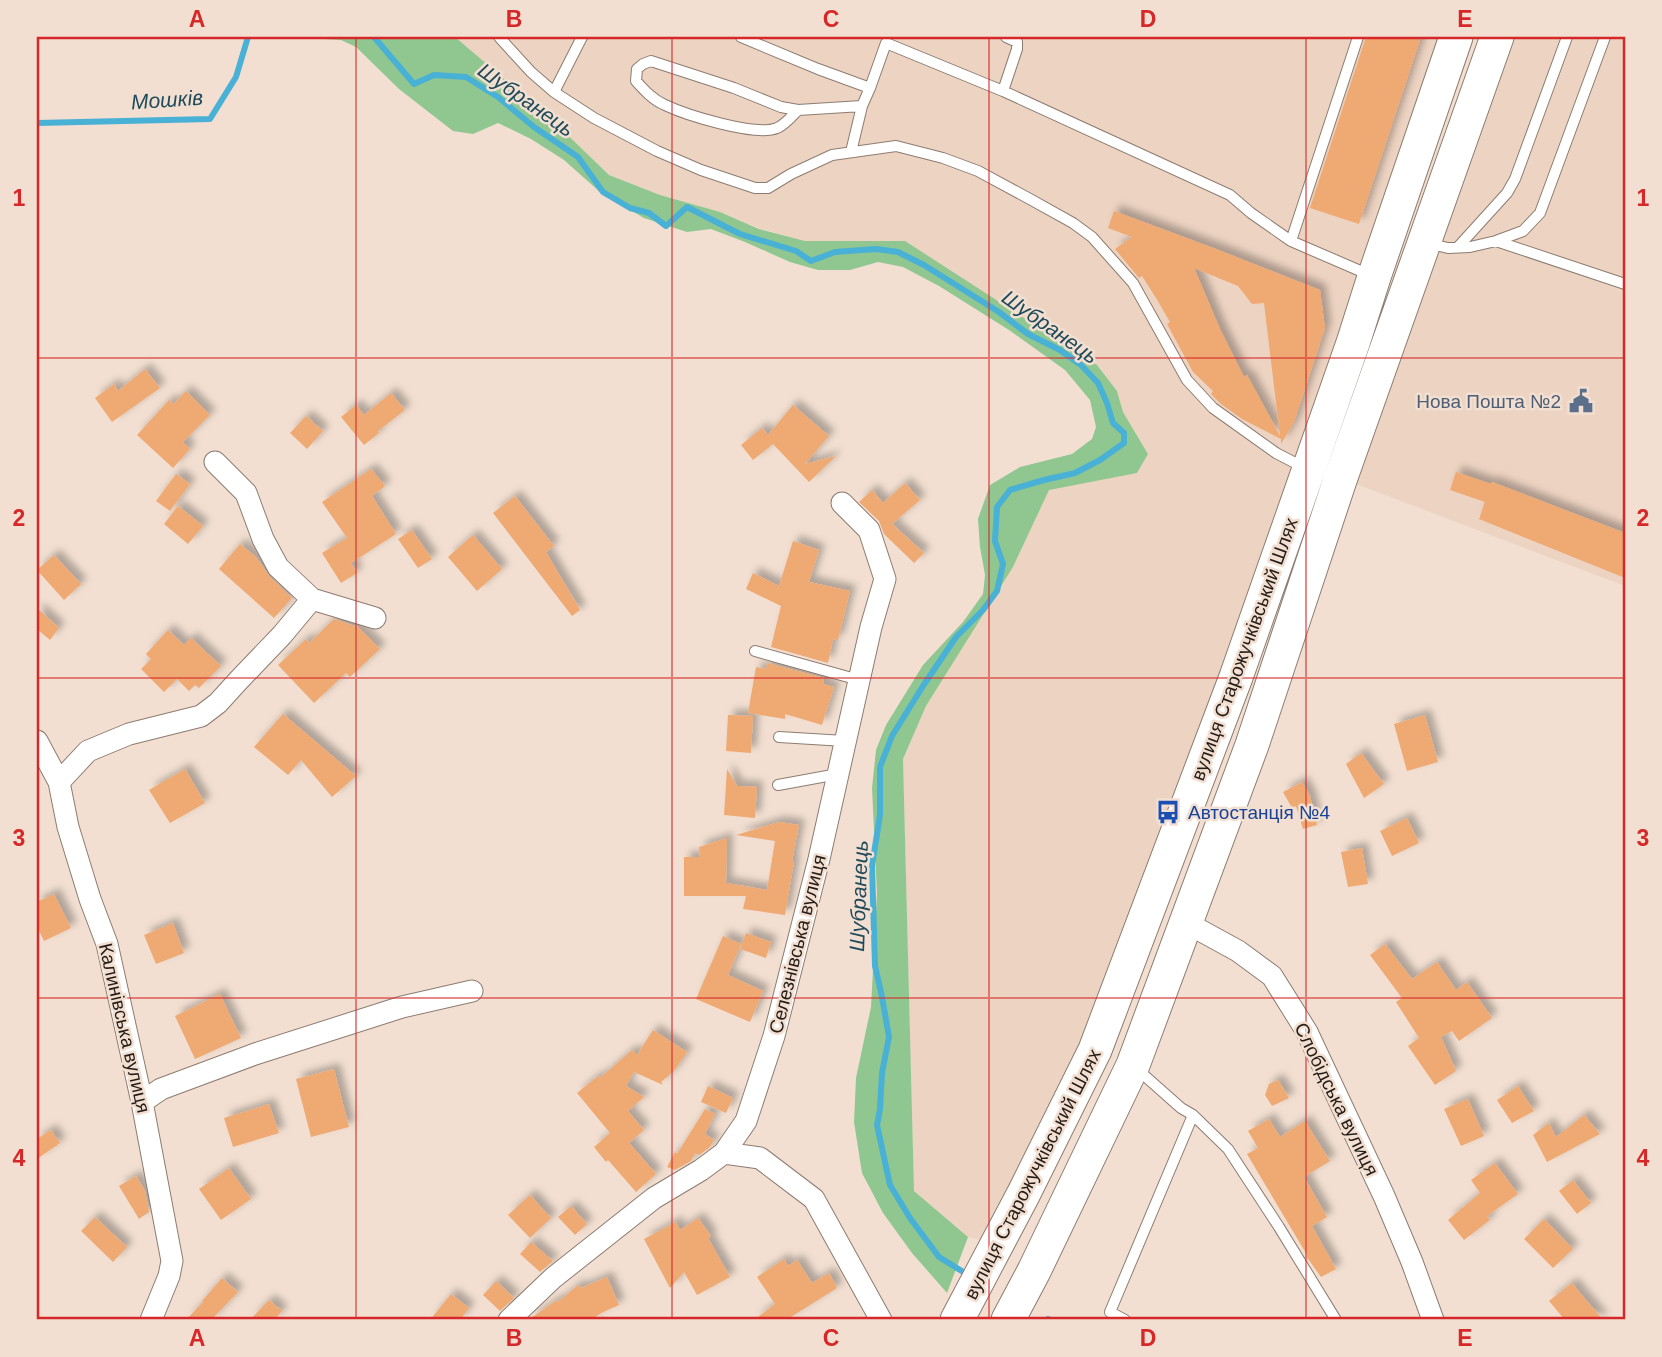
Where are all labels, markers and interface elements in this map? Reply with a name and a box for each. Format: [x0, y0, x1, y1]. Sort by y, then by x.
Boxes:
text: A [189, 6, 205, 32]
text: B [506, 6, 522, 32]
text: C [823, 6, 839, 32]
text: D [1140, 6, 1156, 32]
text: E [1457, 6, 1473, 32]
water label: Шубранець [474, 58, 579, 141]
water label: Мошків [130, 86, 204, 113]
text: 1 [13, 185, 26, 211]
text: 1 [1637, 185, 1650, 211]
water label: Шубранець [998, 285, 1103, 368]
public building icon: Нова Пошта №2 [1567, 387, 1595, 415]
place label: Нова Пошта №2 [1416, 391, 1561, 412]
text: 2 [13, 505, 25, 531]
text: 2 [1637, 505, 1649, 531]
street label: вулиця Старожучківський Шлях [1187, 515, 1302, 783]
bus stop icon: Автостанція №4 [1154, 798, 1182, 826]
place label: Автостанція №4 [1188, 802, 1331, 823]
text: 3 [13, 825, 25, 851]
text: 3 [1637, 825, 1649, 851]
water label: Шубранець [845, 840, 872, 952]
street label: Селезнівська вулиця [765, 852, 830, 1036]
street label: Калинівська вулиця [95, 941, 154, 1115]
street label: Слобідська вулиця [1290, 1019, 1383, 1179]
street label: вулиця Старожучківський Шлях [960, 1045, 1105, 1303]
text: 4 [13, 1145, 26, 1171]
text: 4 [1637, 1145, 1650, 1171]
text: A [189, 1325, 205, 1351]
text: B [506, 1325, 522, 1351]
text: C [823, 1325, 839, 1351]
text: D [1140, 1325, 1156, 1351]
text: E [1457, 1325, 1473, 1351]

